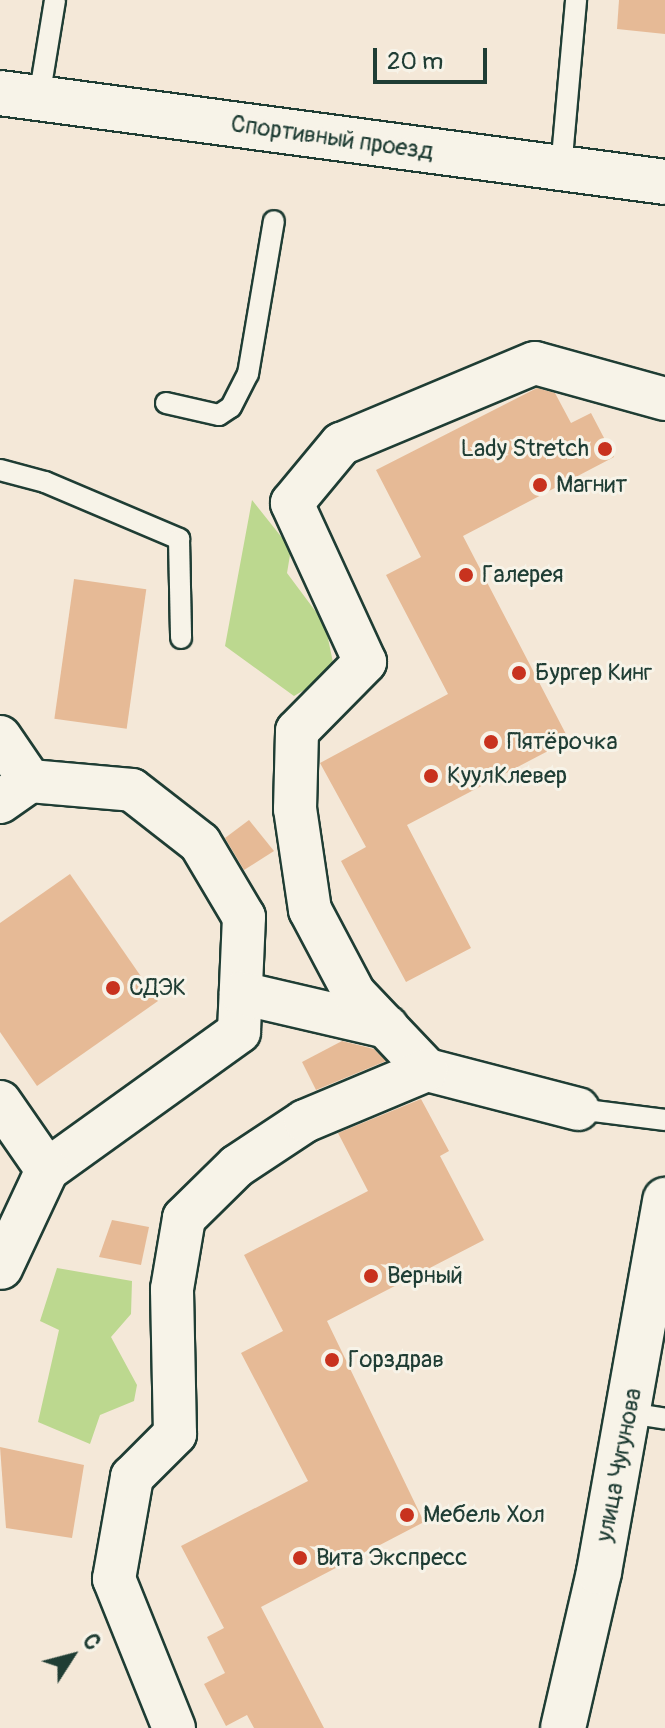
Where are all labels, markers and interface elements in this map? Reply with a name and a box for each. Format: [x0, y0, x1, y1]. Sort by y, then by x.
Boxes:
scale bar [377, 32, 491, 82]
text: 20 m [387, 47, 443, 76]
street label: Спортивный проезд [229, 110, 435, 166]
place label: Lady Stretch [460, 435, 589, 463]
marker: Lady Stretch [596, 440, 614, 458]
place label: Магнит [556, 471, 627, 499]
marker: Магнит [531, 476, 549, 494]
place label: Галерея [482, 561, 564, 589]
marker: Галерея [457, 566, 475, 584]
place label: Бургер Кинг [535, 659, 652, 687]
marker: Бургер Кинг [510, 664, 528, 682]
place label: Пятёрочка [507, 728, 618, 756]
marker: Пятёрочка [482, 733, 500, 751]
place label: КуулКлевер [447, 762, 567, 790]
marker: КуулКлевер [422, 767, 440, 785]
place label: СДЭК [129, 974, 186, 1002]
marker: СДЭК [104, 979, 122, 997]
place label: Верный [387, 1262, 463, 1290]
marker: Верный [362, 1267, 380, 1285]
place label: Горздрав [348, 1346, 444, 1374]
marker: Горздрав [323, 1351, 341, 1369]
street label: улица Чугунова [590, 1386, 648, 1544]
place label: Мебель Хол [423, 1501, 545, 1529]
marker: Мебель Хол [398, 1506, 416, 1524]
place label: Вита Экспресс [316, 1544, 467, 1572]
marker: Вита Экспресс [291, 1549, 309, 1567]
north arrow [32, 1616, 112, 1696]
text: С [76, 1628, 107, 1656]

